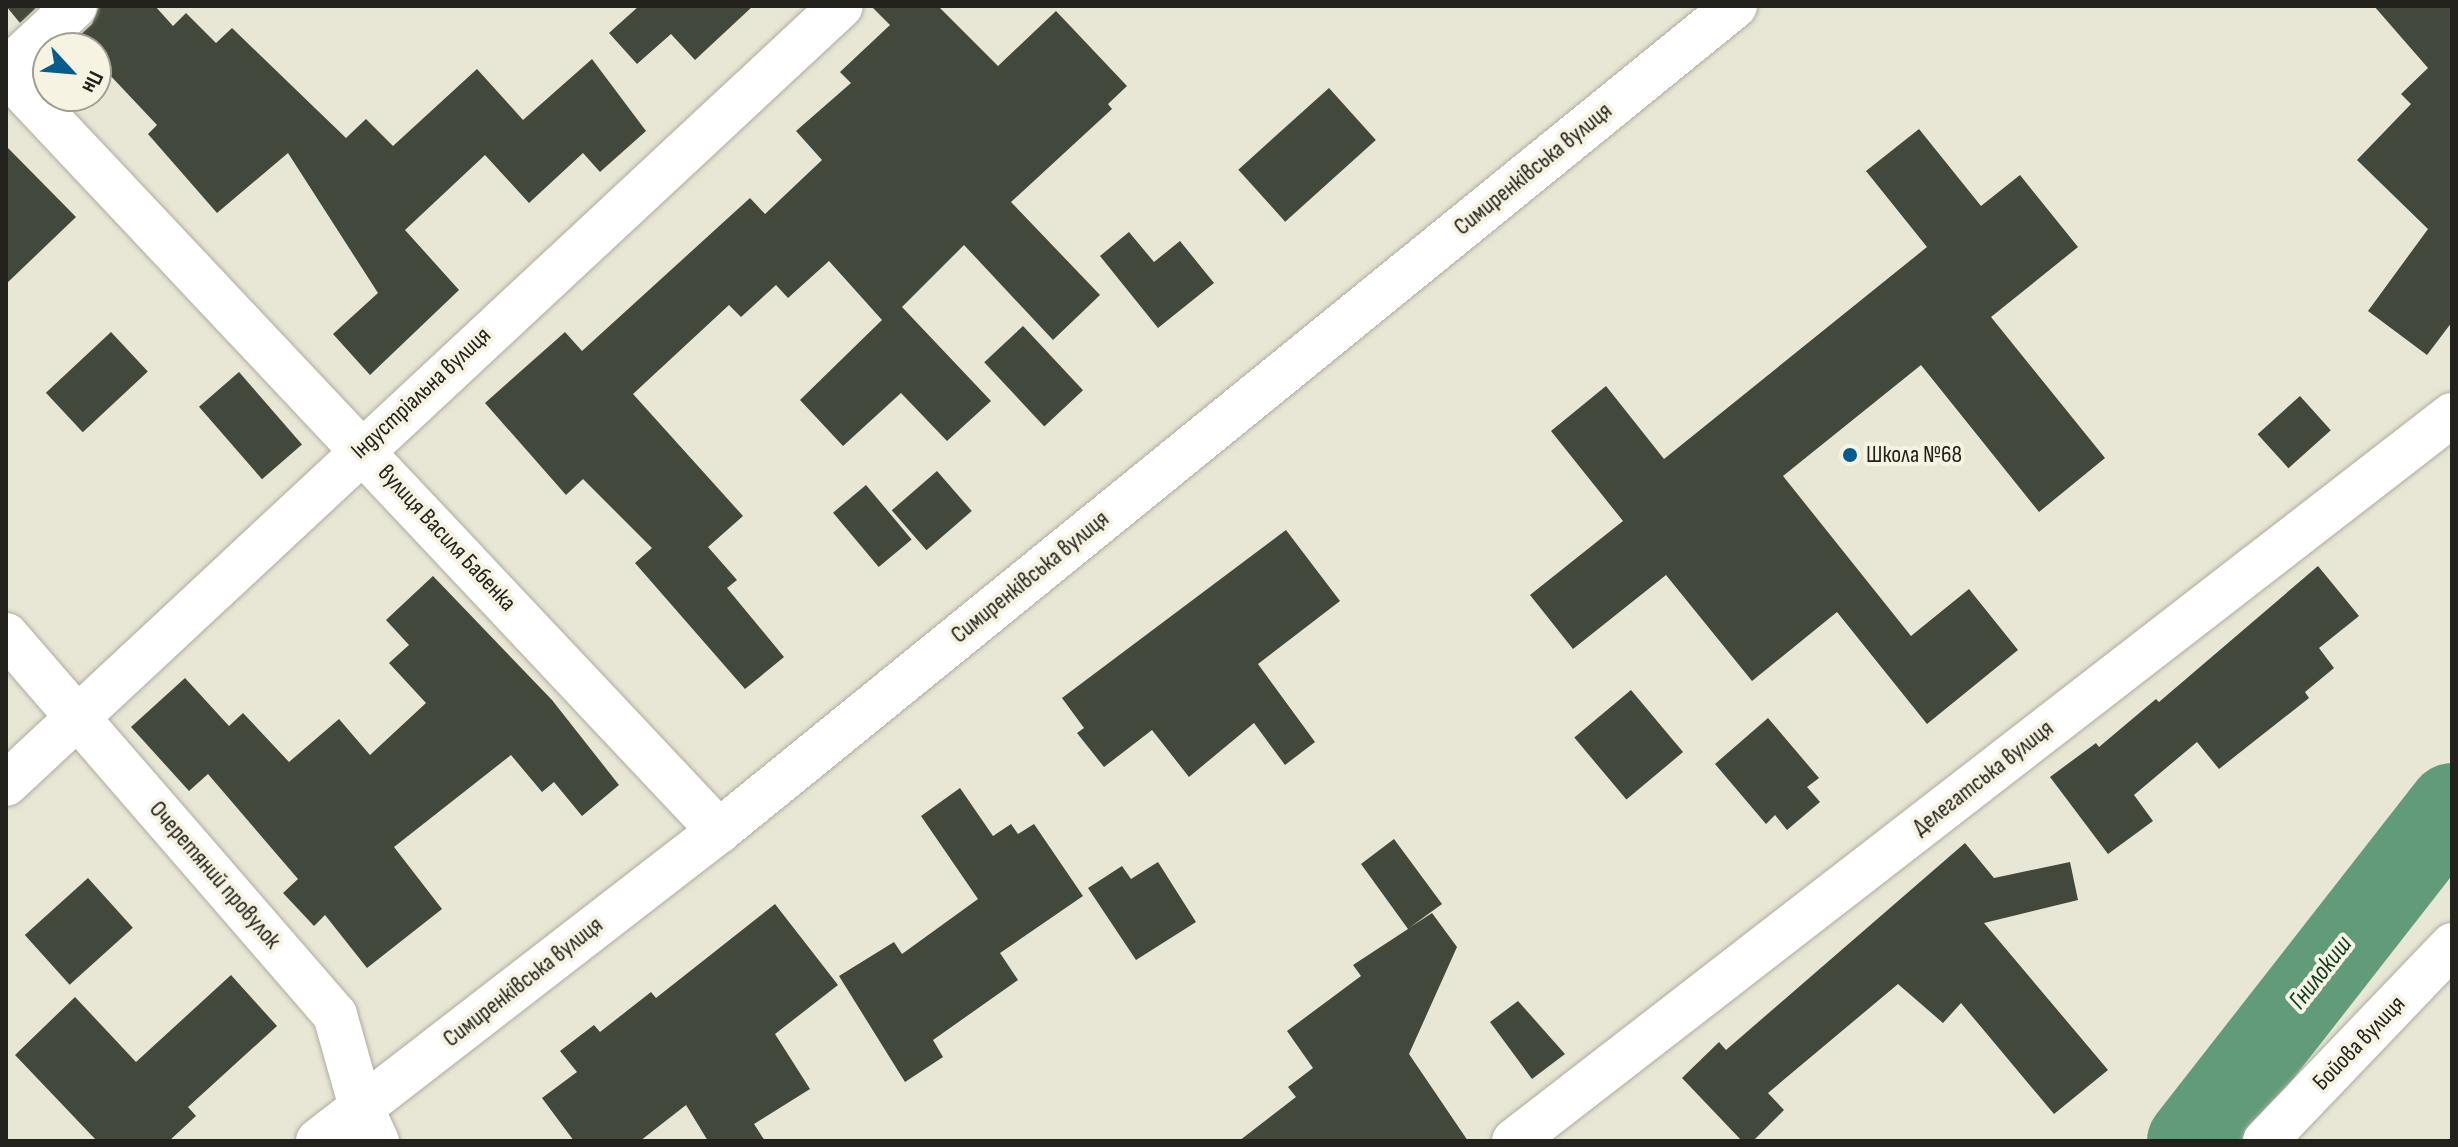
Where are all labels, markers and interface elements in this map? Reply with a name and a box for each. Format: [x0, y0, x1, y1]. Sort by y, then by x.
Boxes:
north arrow [32, 32, 112, 112]
text: Пн [75, 66, 109, 97]
street label: Симиренківська вулиця [1448, 97, 1618, 241]
street label: Індустріальна вулиця [345, 321, 497, 465]
place label: Школа №68 [1866, 441, 1962, 469]
marker: Школа №68 [1841, 446, 1859, 464]
street label: вулиця Василя Бабенка [372, 459, 522, 617]
street label: Симиренківська вулиця [945, 505, 1115, 649]
street label: Делегатська вулиця [1907, 714, 2059, 842]
street label: Очеретяний провулок [143, 795, 287, 955]
street label: Симиренківська вулиця [437, 911, 609, 1053]
water label: Гнилокиш [2283, 930, 2359, 1016]
street label: Бойова вулиця [2307, 990, 2411, 1096]

